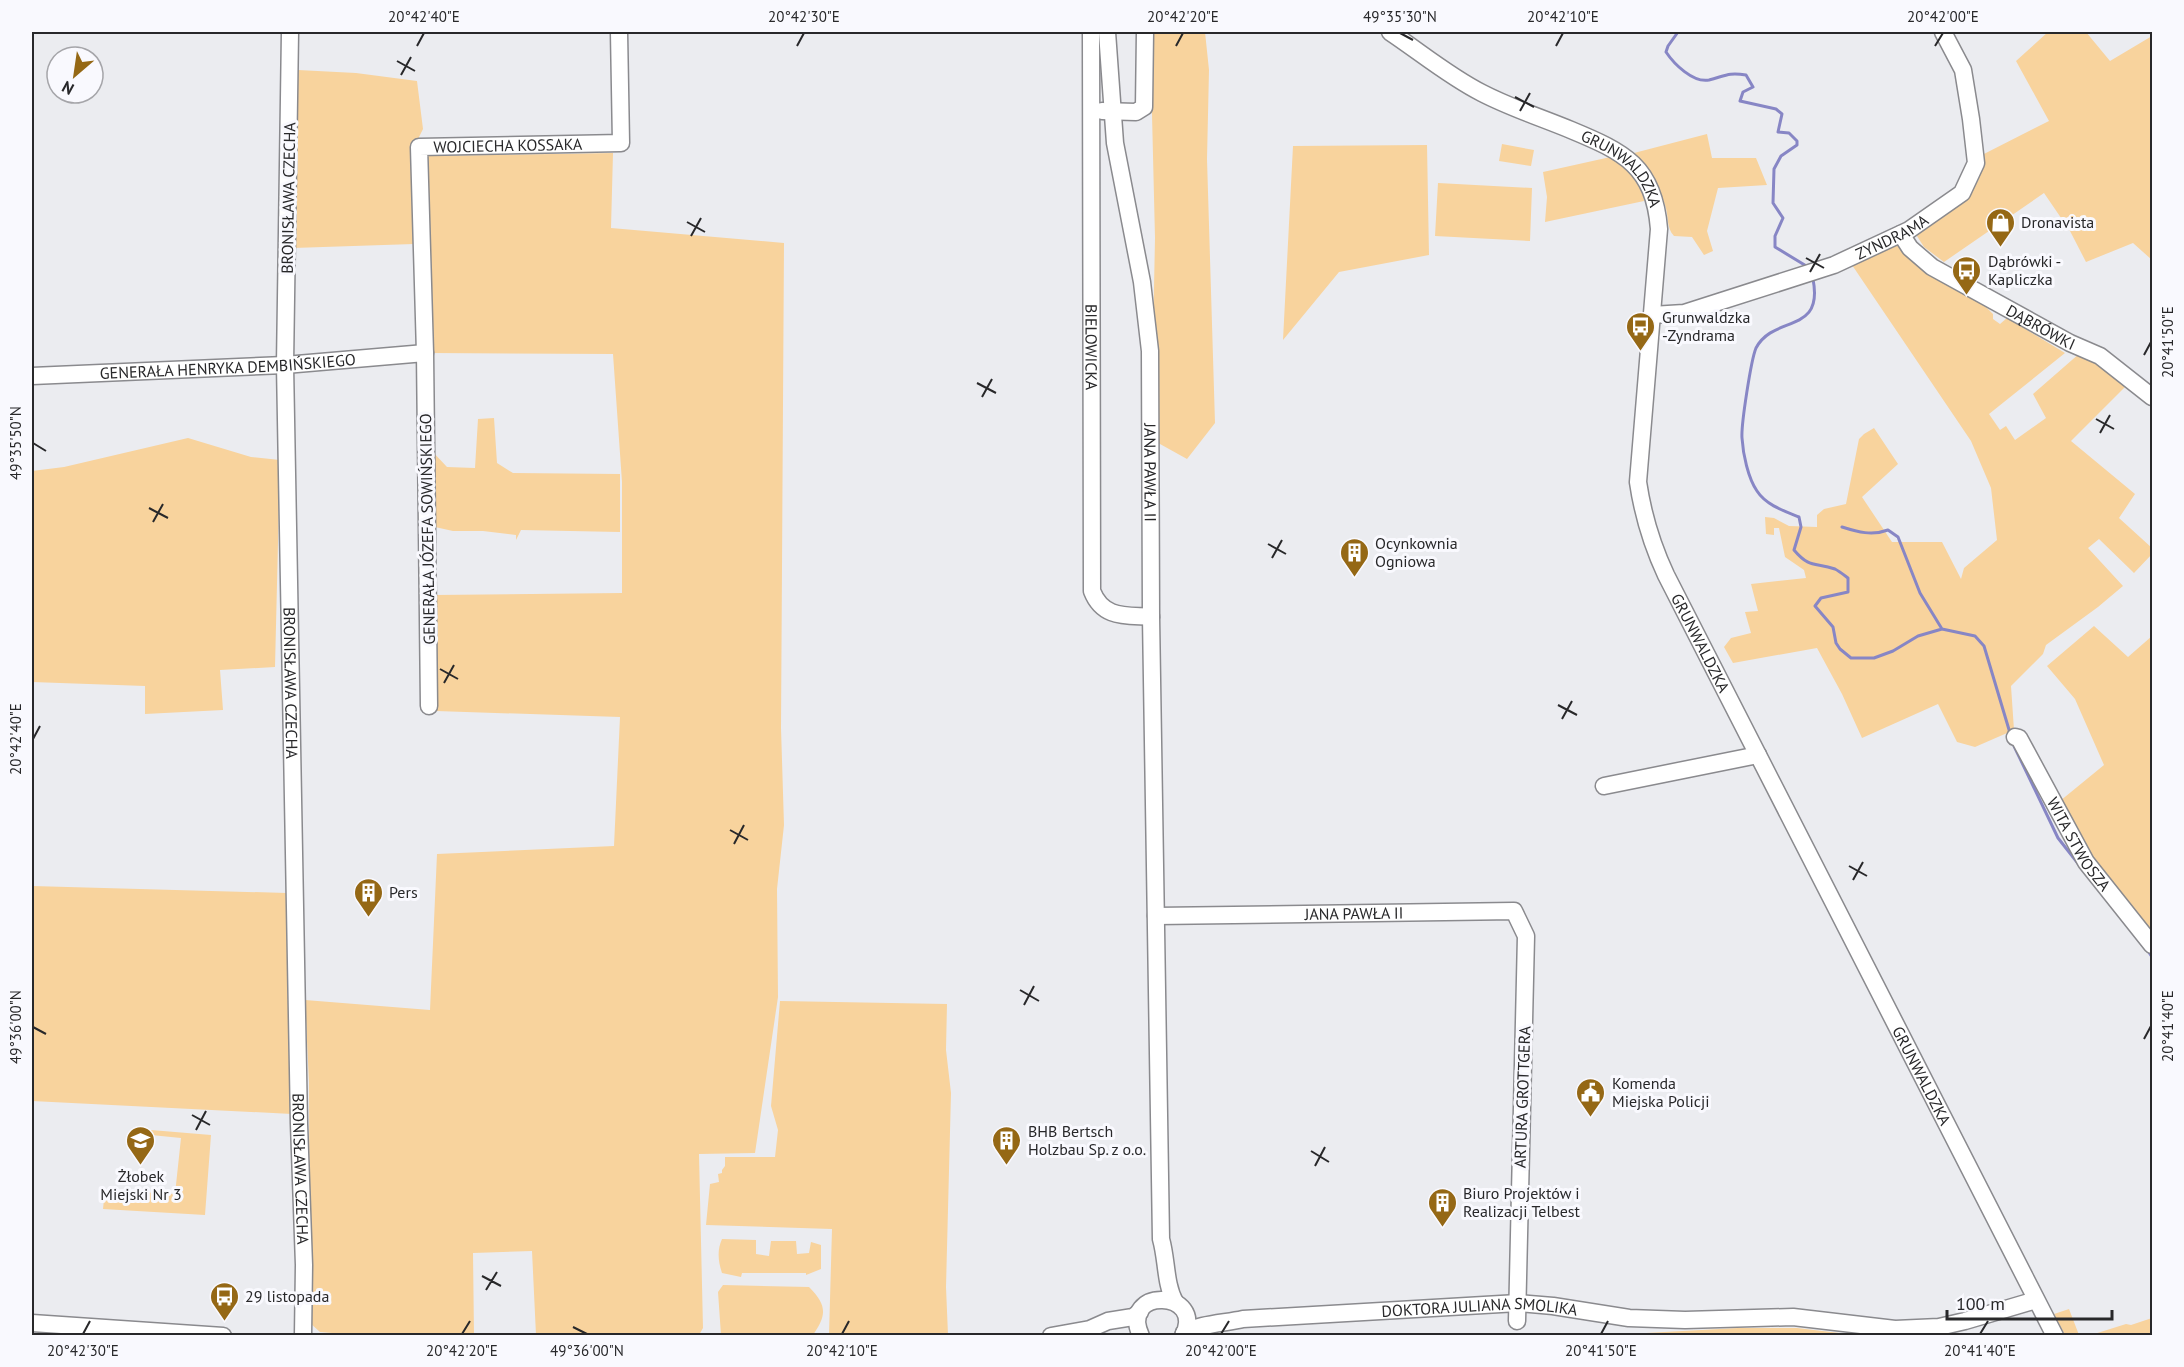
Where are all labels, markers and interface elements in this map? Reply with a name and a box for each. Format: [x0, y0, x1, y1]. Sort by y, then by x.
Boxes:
text: 20°42'40"E [388, 7, 460, 26]
text: 20°42'30"E [768, 7, 840, 26]
text: 20°42'20"E [1147, 7, 1219, 26]
text: 49°35'30"N [1363, 7, 1437, 26]
text: 20°42'10"E [1527, 7, 1599, 26]
text: 20°42'00"E [1907, 7, 1979, 26]
north arrow [45, 45, 105, 105]
text: N [58, 77, 77, 99]
street label: BRONISŁAWA CZECHA [277, 122, 299, 274]
street label: GRUNWALDZKA [1578, 125, 1666, 210]
street label: WOJCIECHA KOSSAKA [433, 134, 583, 157]
shop icon: Dronavista [1984, 206, 2016, 248]
street label: ZYNDRAMA [1852, 209, 1933, 264]
place label: Dronavista [2021, 212, 2094, 232]
place label: Dąbrówki - Kapliczka [1988, 251, 2061, 289]
bus stop icon: Dąbrówki - Kapliczka [1951, 254, 1983, 296]
street label: DĄBRÓWKI [2003, 300, 2078, 354]
street label: BIELOWICKA [1081, 304, 1102, 391]
text: 20°41'50"E [2158, 306, 2177, 378]
place label: Grunwaldzka -Zyndrama [1662, 307, 1750, 345]
bus stop icon: Grunwaldzka -Zyndrama [1625, 310, 1657, 352]
street label: GENERAŁA HENRYKA DEMBIŃSKIEGO [99, 349, 357, 383]
text: 49°35'50"N [6, 406, 25, 480]
street label: GENERAŁA JÓZEFA SOWIŃSKIEGO [415, 413, 439, 645]
street label: JANA PAWŁA II [1140, 422, 1161, 522]
place label: Ocynkownia Ogniowa [1375, 533, 1458, 571]
building icon: Ocynkownia Ogniowa [1338, 536, 1370, 578]
street label: GRUNWALDZKA [1667, 590, 1735, 696]
street label: BRONISŁAWA CZECHA [279, 607, 302, 759]
text: 20°42'40"E [6, 703, 25, 775]
street label: WITA STWOSZA [2043, 794, 2115, 895]
building icon: Pers [352, 876, 384, 918]
place label: Pers [389, 882, 418, 902]
street label: JANA PAWŁA II [1304, 903, 1403, 924]
text: 49°36'00"N [6, 990, 25, 1064]
text: 20°41'40"E [2158, 990, 2177, 1062]
street label: GRUNWALDZKA [1888, 1023, 1956, 1129]
street label: ARTURA GROTTGERA [1510, 1025, 1534, 1168]
place label: Komenda Miejska Policji [1612, 1073, 1710, 1111]
public building icon: Komenda Miejska Policji [1575, 1076, 1607, 1118]
street label: BRONISŁAWA CZECHA [288, 1093, 313, 1246]
place label: BHB Bertsch Holzbau Sp. z o.o. [1028, 1121, 1146, 1159]
school or university icon: Żłobek Miejski Nr 3 [125, 1124, 157, 1166]
building icon: BHB Bertsch Holzbau Sp. z o.o. [991, 1124, 1023, 1166]
place label: Żłobek Miejski Nr 3 [100, 1166, 182, 1204]
place label: Biuro Projektów i Realizacji Telbest [1463, 1183, 1581, 1221]
building icon: Biuro Projektów i Realizacji Telbest [1426, 1186, 1458, 1228]
bus stop icon: 29 listopada [208, 1280, 240, 1322]
scale bar [1947, 1283, 2112, 1321]
place label: 29 listopada [245, 1286, 329, 1306]
text: 100 m [1956, 1292, 2005, 1315]
street label: DOKTORA JULIANA SMOLIKA [1381, 1293, 1580, 1321]
text: 20°42'30"E [47, 1341, 119, 1360]
text: 20°42'20"E [426, 1341, 498, 1360]
text: 49°36'00"N [550, 1341, 624, 1360]
text: 20°42'10"E [806, 1341, 878, 1360]
text: 20°42'00"E [1185, 1341, 1257, 1360]
text: 20°41'50"E [1565, 1341, 1637, 1360]
text: 20°41'40"E [1944, 1341, 2016, 1360]

